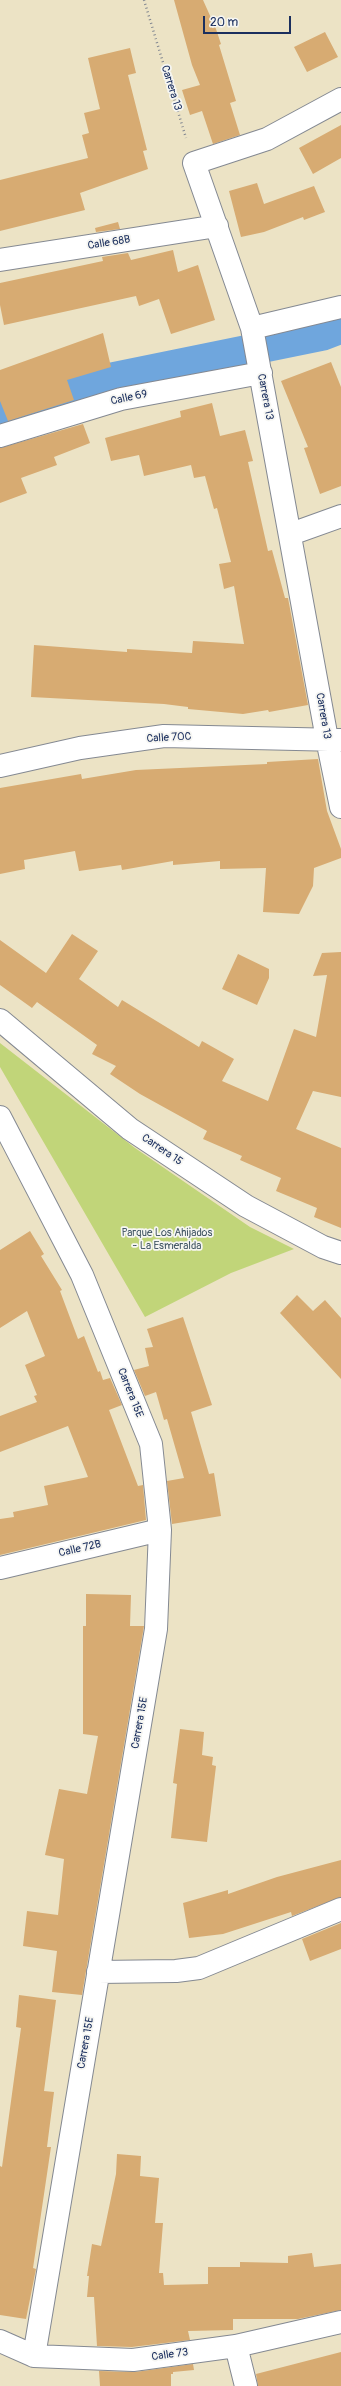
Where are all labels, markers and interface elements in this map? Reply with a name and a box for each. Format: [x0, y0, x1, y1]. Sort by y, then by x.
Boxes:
scale bar [205, 8, 293, 34]
text: 20 m [210, 15, 238, 30]
street label: Carrera 13 [158, 64, 184, 112]
street label: Calle 68B [87, 233, 131, 253]
street label: Carrera 13 [254, 373, 276, 421]
street label: Calle 69 [110, 388, 148, 408]
street label: Carrera 13 [312, 692, 334, 740]
street label: Calle 70C [146, 730, 192, 746]
street label: Carrera 15 [139, 1131, 185, 1169]
park label: Parque Los Ahijados - La Esmeralda [122, 1226, 212, 1252]
street label: Carrera 15E [114, 1366, 146, 1420]
street label: Calle 72B [57, 1538, 103, 1560]
street label: Carrera 15E [129, 1696, 151, 1750]
street label: Carrera 15E [75, 2016, 97, 2070]
street label: Calle 73 [151, 2346, 189, 2364]

